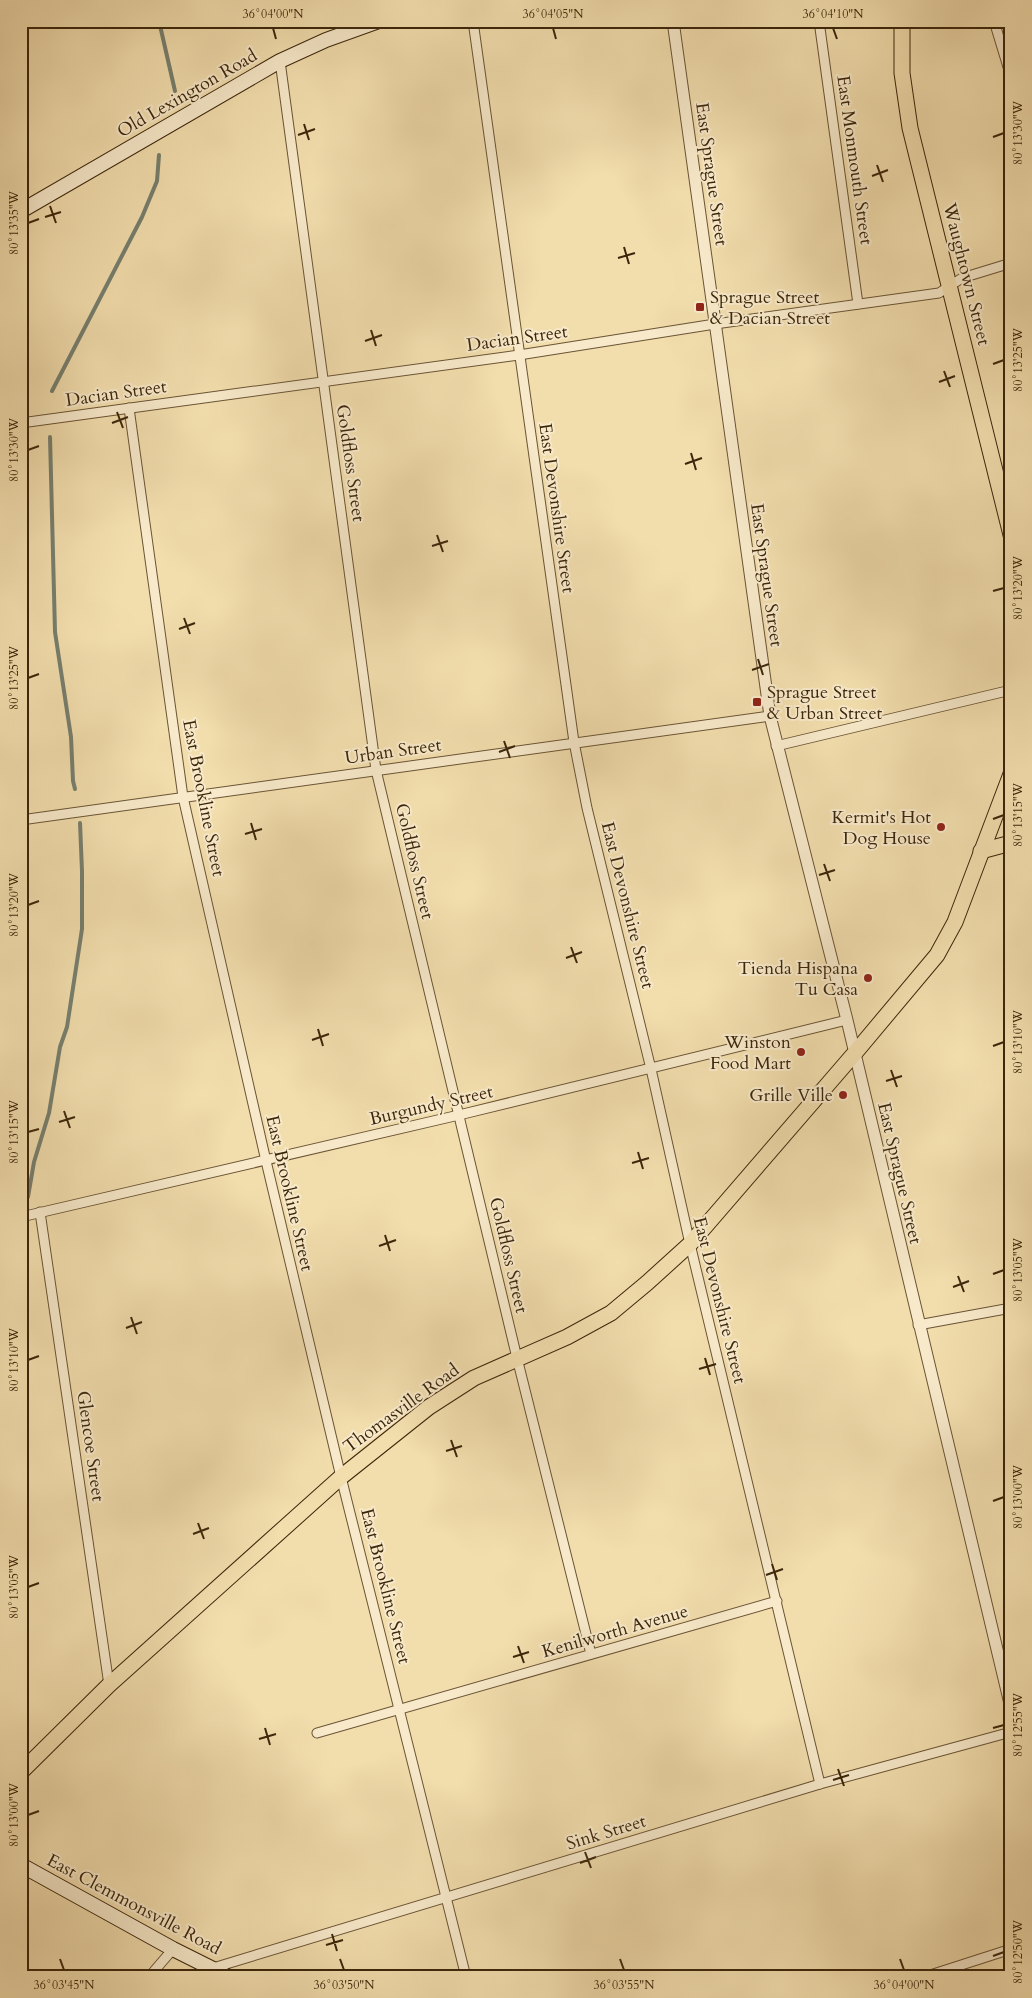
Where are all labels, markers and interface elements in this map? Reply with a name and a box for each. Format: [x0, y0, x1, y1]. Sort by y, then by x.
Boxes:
text: 36°04'00"N [243, 6, 304, 22]
text: 36°04'05"N [523, 6, 584, 22]
text: 36°04'10"N [803, 6, 864, 22]
street label: Old Lexington Road [113, 43, 262, 144]
street label: East Monmouth Street [830, 74, 879, 247]
text: 80°13'30"W [1010, 100, 1026, 165]
street label: East Sprague Street [689, 101, 734, 248]
text: 80°13'35"W [6, 190, 22, 255]
street label: Waughtown Street [937, 199, 996, 348]
place label: Sprague Street & Dacian Street [710, 285, 830, 331]
marker: Sprague Street & Dacian Street [694, 301, 706, 313]
street label: Dacian Street [465, 319, 570, 358]
text: 80°13'25"W [1010, 327, 1026, 392]
street label: Dacian Street [64, 374, 169, 413]
street label: Goldfloss Street [330, 403, 371, 524]
text: 80°13'30"W [6, 417, 22, 482]
street label: East Devonshire Street [532, 422, 581, 595]
street label: East Sprague Street [744, 502, 789, 649]
text: 80°13'20"W [1010, 555, 1026, 620]
text: 80°13'25"W [6, 645, 22, 710]
place label: Sprague Street & Urban Street [767, 680, 883, 726]
marker: Sprague Street & Urban Street [751, 696, 763, 708]
street label: East Brookline Street [176, 717, 231, 879]
street label: Urban Street [343, 732, 443, 771]
text: 80°13'15"W [1010, 782, 1026, 847]
street label: Goldfloss Street [389, 801, 440, 922]
place label: Kermit's Hot Dog House [831, 805, 931, 851]
street label: East Devonshire Street [595, 819, 660, 991]
marker: Kermit's Hot Dog House [935, 821, 947, 833]
text: 80°13'20"W [6, 872, 22, 937]
place label: Tienda Hispana Tu Casa [738, 956, 858, 1002]
marker: Tienda Hispana Tu Casa [862, 972, 874, 984]
text: 80°13'10"W [1010, 1009, 1026, 1074]
place label: Winston Food Mart [710, 1030, 792, 1076]
marker: Winston Food Mart [795, 1046, 807, 1058]
street label: Burgundy Street [367, 1079, 496, 1132]
place label: Grille Ville [749, 1083, 833, 1108]
marker: Grille Ville [837, 1089, 849, 1101]
text: 80°13'15"W [6, 1099, 22, 1164]
street label: East Sprague Street [871, 1100, 928, 1247]
street label: East Brookline Street [259, 1113, 320, 1274]
street label: Goldfloss Street [483, 1195, 534, 1316]
street label: East Devonshire Street [687, 1214, 752, 1386]
text: 80°13'05"W [1010, 1237, 1026, 1302]
text: 80°13'10"W [6, 1327, 22, 1392]
street label: Thomasville Road [338, 1358, 465, 1459]
street label: Glencoe Street [70, 1389, 111, 1503]
text: 80°13'00"W [1010, 1464, 1026, 1529]
street label: East Brookline Street [354, 1506, 417, 1667]
text: 80°13'05"W [6, 1554, 22, 1619]
street label: Kenilworth Avenue [539, 1599, 691, 1664]
text: 80°12'55"W [1010, 1692, 1026, 1757]
text: 80°13'00"W [6, 1782, 22, 1847]
street label: Sink Street [563, 1808, 649, 1856]
street label: East Clemmonsville Road [42, 1848, 226, 1961]
text: 80°12'50"W [1010, 1919, 1026, 1984]
text: 36°03'45"N [34, 1977, 95, 1993]
text: 36°03'50"N [314, 1977, 375, 1993]
text: 36°03'55"N [594, 1977, 655, 1993]
text: 36°04'00"N [874, 1977, 935, 1993]

